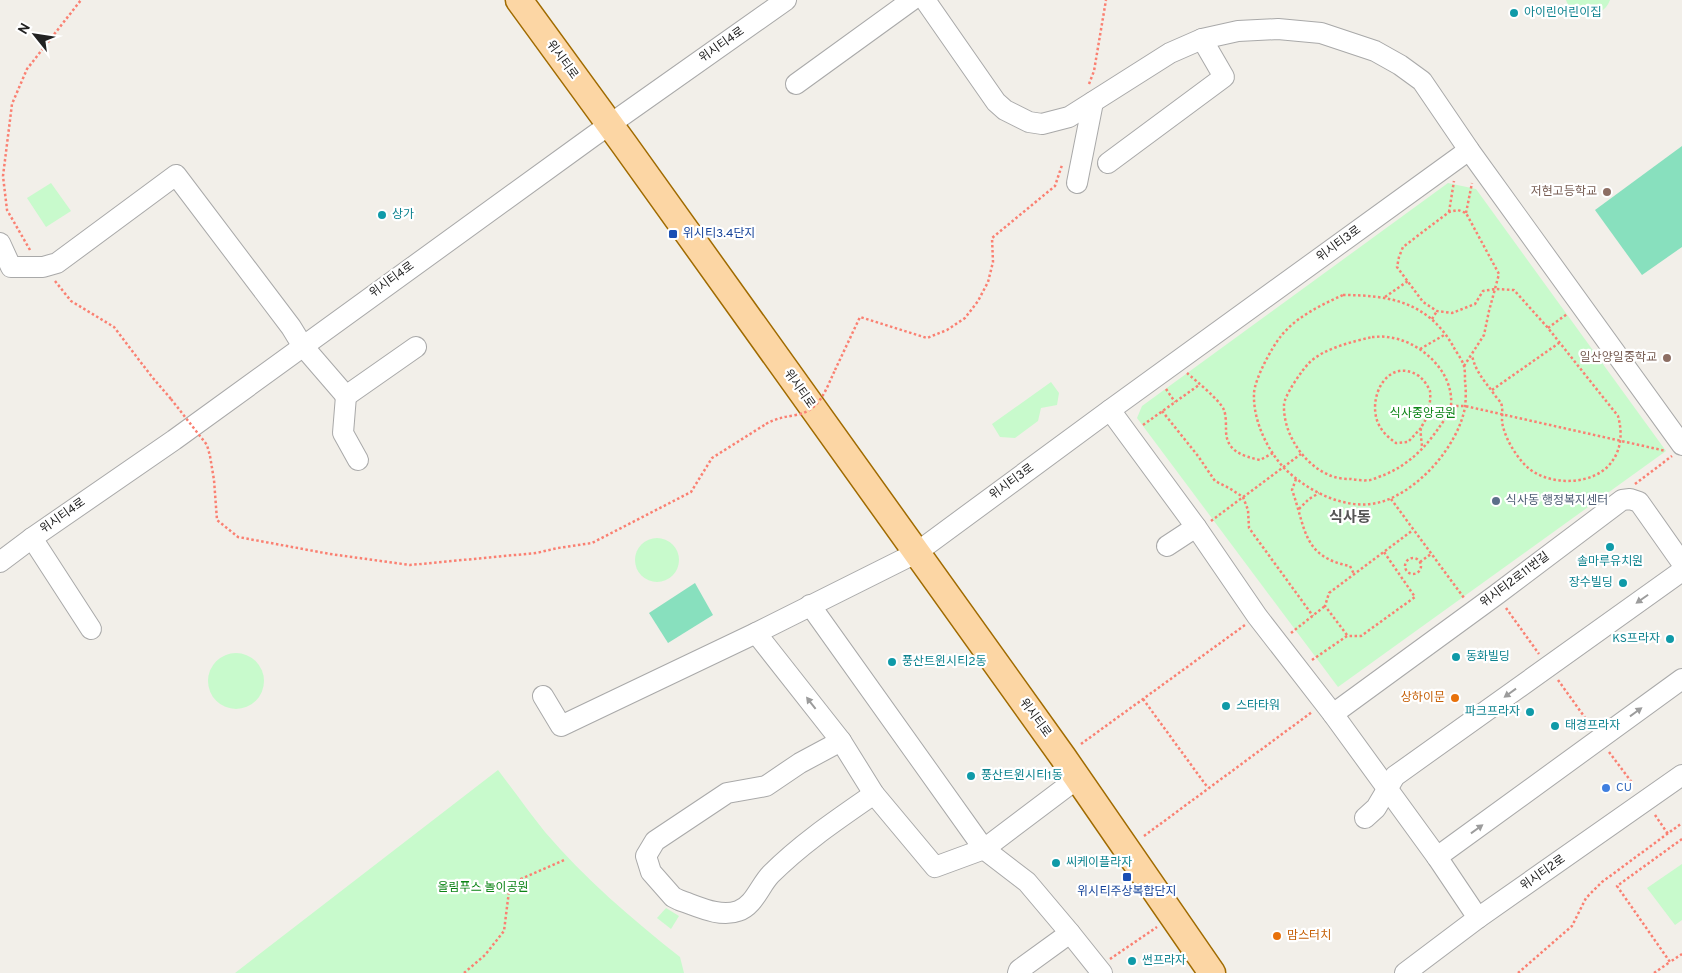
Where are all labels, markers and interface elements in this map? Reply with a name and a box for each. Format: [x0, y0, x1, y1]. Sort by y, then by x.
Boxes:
place label: 아이린어린이집 [1524, 5, 1601, 21]
marker: 아이린어린이집 [1508, 7, 1520, 19]
north arrow [10, 10, 60, 60]
text: N [15, 21, 35, 38]
street label: 위시티4로 [696, 24, 748, 66]
street label: 위시티로 [543, 37, 581, 83]
place label: 저현고등학교 [1531, 184, 1597, 200]
marker: 저현고등학교 [1601, 186, 1613, 198]
place label: 상가 [392, 207, 414, 223]
marker: 상가 [376, 209, 388, 221]
street label: 위시티3로 [1314, 222, 1364, 266]
place label: 위시티3.4단지 [683, 226, 756, 242]
marker: 위시티3.4단지 [667, 228, 679, 240]
street label: 위시티4로 [366, 258, 418, 302]
place label: 일산양일중학교 [1580, 350, 1657, 366]
marker: 일산양일중학교 [1661, 352, 1673, 364]
street label: 위시티로 [780, 366, 818, 412]
park label: 식사중앙공원 [1390, 406, 1456, 422]
street label: 위시티3로 [987, 460, 1037, 504]
place label: 식사동 행정복지센터 [1506, 493, 1608, 509]
street label: 위시티4로 [37, 495, 89, 537]
marker: 식사동 행정복지센터 [1490, 495, 1502, 507]
district label: 식사동 [1329, 509, 1371, 528]
marker: 솔마루유치원 [1604, 541, 1616, 553]
street label: 위시티2로11번길 [1477, 549, 1553, 611]
place label: 솔마루유치원 [1577, 554, 1643, 570]
place label: 장수빌딩 [1569, 575, 1613, 591]
marker: 장수빌딩 [1617, 577, 1629, 589]
one-way arrow [1635, 594, 1649, 604]
place label: KS프라자 [1612, 631, 1660, 647]
marker: KS프라자 [1664, 633, 1676, 645]
place label: 동화빌딩 [1466, 649, 1510, 665]
marker: 동화빌딩 [1450, 651, 1462, 663]
place label: 풍산트윈시티2동 [902, 654, 987, 670]
marker: 풍산트윈시티2동 [886, 656, 898, 668]
one-way arrow [1503, 688, 1516, 698]
place label: 상하이문 [1401, 690, 1445, 706]
marker: 상하이문 [1449, 692, 1461, 704]
street label: 위시티로 [1016, 695, 1054, 741]
one-way arrow [806, 696, 817, 709]
place label: 스타타워 [1236, 698, 1280, 714]
marker: 스타타워 [1220, 700, 1232, 712]
place label: 파크프라자 [1465, 704, 1520, 720]
marker: 파크프라자 [1524, 706, 1536, 718]
one-way arrow [1629, 707, 1642, 718]
place label: 태경프라자 [1565, 718, 1620, 734]
marker: 태경프라자 [1549, 720, 1561, 732]
place label: 풍산트윈시티1동 [981, 768, 1063, 784]
marker: 풍산트윈시티1동 [965, 770, 977, 782]
place label: CU [1616, 780, 1632, 796]
marker: CU [1600, 782, 1612, 794]
one-way arrow [1470, 824, 1483, 834]
street label: 위시티2로 [1517, 852, 1569, 894]
place label: 씨케이플라자 [1066, 855, 1132, 871]
marker: 씨케이플라자 [1050, 857, 1062, 869]
marker: 위시티주상복합단지 [1121, 871, 1133, 883]
park label: 올림푸스 놀이공원 [437, 880, 529, 896]
place label: 위시티주상복합단지 [1077, 884, 1177, 900]
place label: 맘스터치 [1287, 928, 1331, 944]
marker: 맘스터치 [1271, 930, 1283, 942]
place label: 썬프라자 [1142, 953, 1186, 969]
marker: 썬프라자 [1126, 955, 1138, 967]

